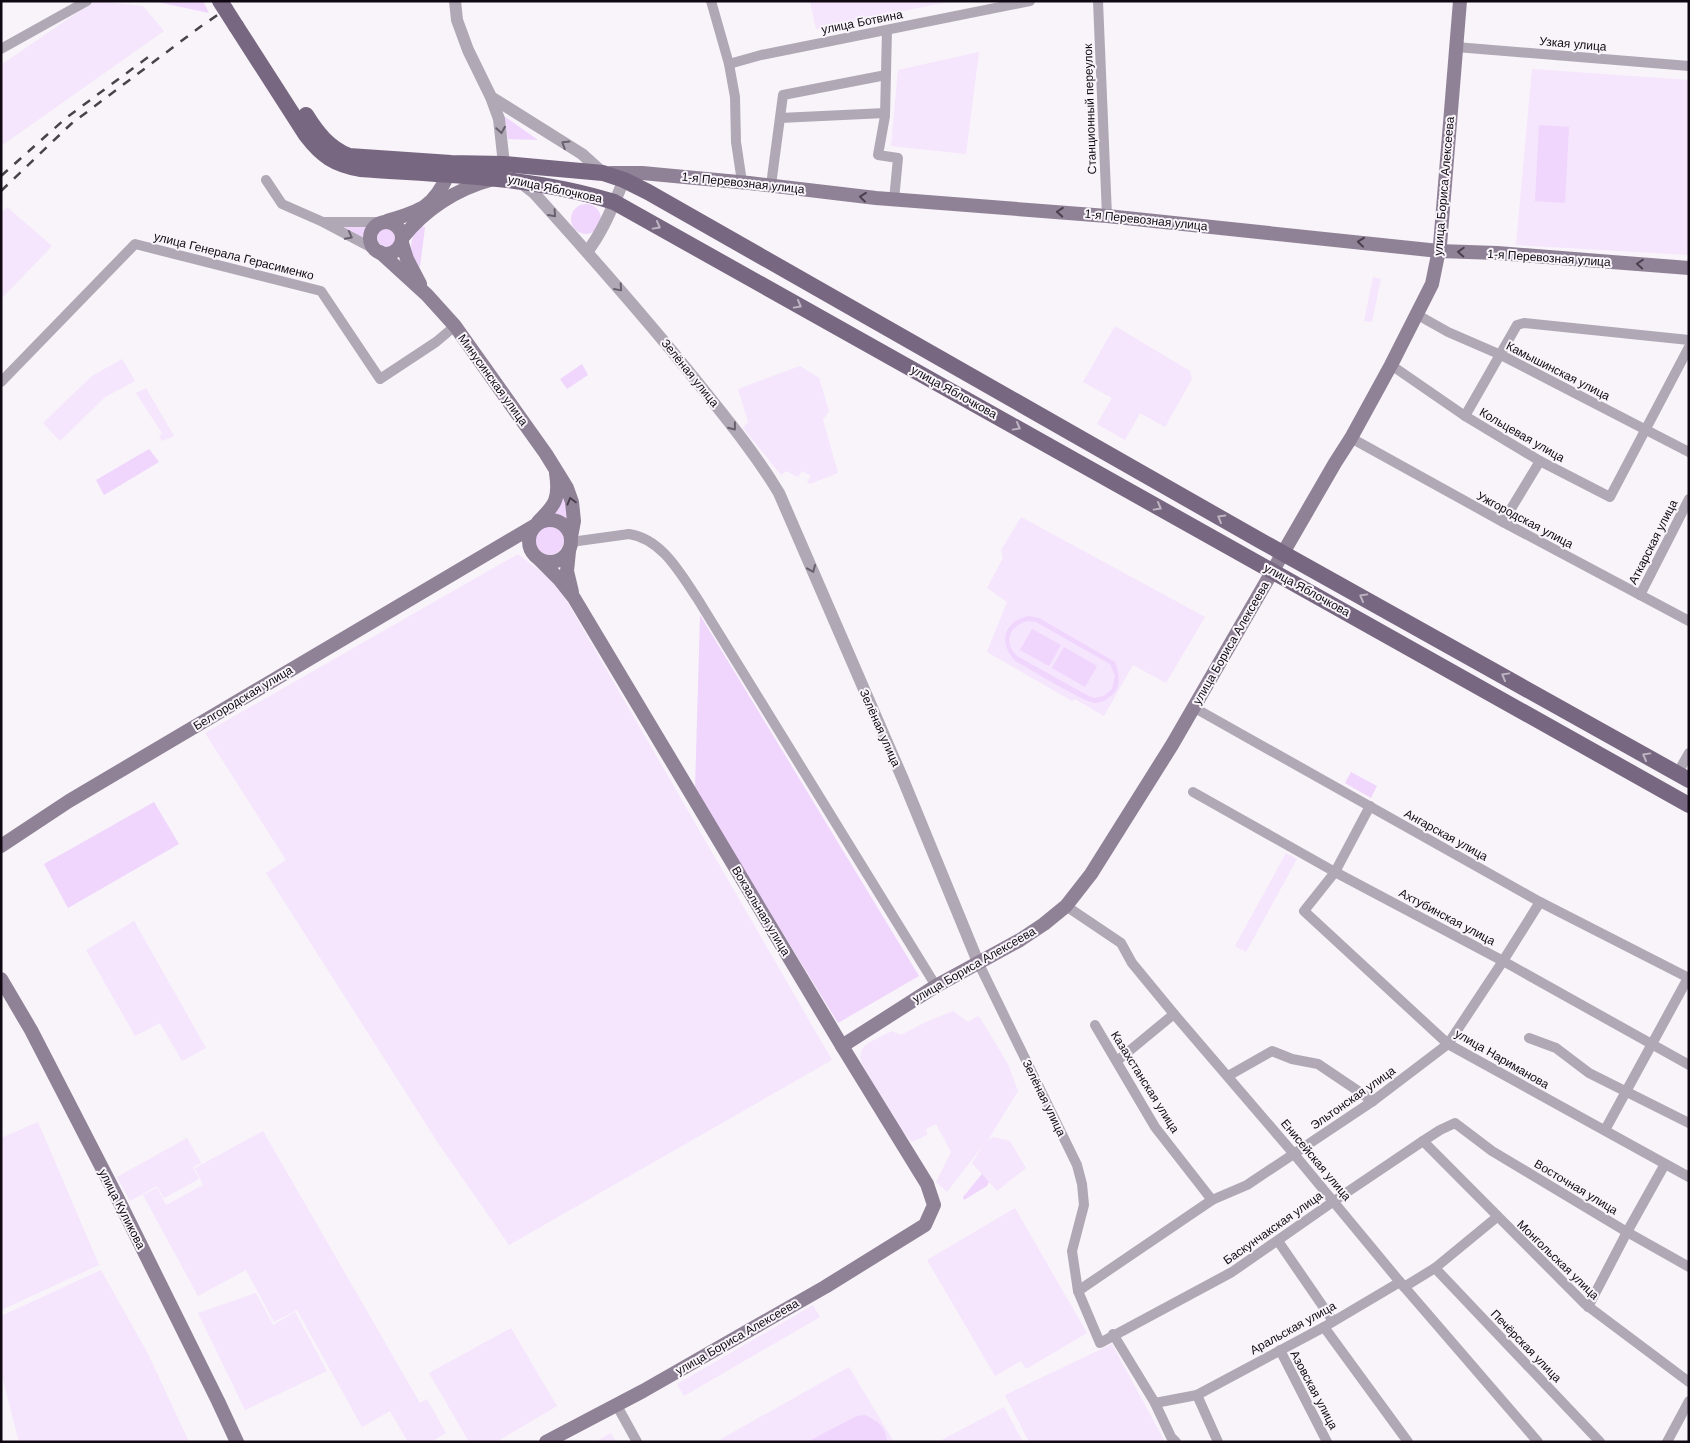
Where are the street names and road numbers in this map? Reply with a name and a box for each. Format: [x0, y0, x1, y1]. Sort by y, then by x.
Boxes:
street label: улица Ботвина [820, 7, 904, 37]
street label: Узкая улица [1539, 34, 1608, 54]
street label: Станционный переулок [1081, 43, 1099, 175]
street label: улица Бориса Алексеева [1431, 116, 1457, 256]
street label: 1-я Перевозная улица [681, 170, 805, 196]
street label: улица Яблочкова [507, 172, 604, 206]
street label: 1-я Перевозная улица [1084, 207, 1208, 233]
street label: улица Генерала Герасименко [153, 229, 316, 283]
street label: 1-я Перевозная улица [1487, 247, 1611, 269]
street label: Минусинская улица [455, 332, 531, 429]
street label: Зелёная улица [658, 336, 722, 410]
street label: Камышинская улица [1504, 339, 1612, 403]
street label: улица Яблочкова [909, 363, 1000, 422]
street label: Кольцевая улица [1477, 405, 1567, 465]
street label: Ужгородская улица [1474, 489, 1576, 551]
street label: Аткарская улица [1626, 497, 1681, 587]
street label: улица Яблочкова [1262, 561, 1353, 620]
street label: улица Бориса Алексеева [1190, 579, 1272, 707]
street label: Белгородская улица [191, 663, 295, 733]
street label: Зелёная улица [857, 687, 903, 769]
street label: Ангарская улица [1402, 806, 1490, 864]
street label: Вокзальная улица [729, 864, 793, 958]
street label: Ахтубинская улица [1397, 886, 1498, 948]
street label: улица Бориса Алексеева [910, 924, 1038, 1006]
street label: улица Нариманова [1453, 1026, 1552, 1092]
street label: Казахстанская улица [1108, 1029, 1182, 1136]
street label: Зелёная улица [1019, 1057, 1069, 1139]
street label: Эльтонская улица [1308, 1063, 1398, 1132]
street label: Енисейская улица [1278, 1117, 1354, 1204]
street label: Восточная улица [1532, 1157, 1621, 1218]
street label: улица Куликова [96, 1167, 148, 1252]
street label: Баскунчакская улица [1221, 1188, 1326, 1268]
street label: Монгольская улица [1514, 1217, 1602, 1303]
street label: улица Бориса Алексеева [673, 1296, 801, 1378]
street label: Аральская улица [1248, 1299, 1338, 1357]
street label: Печёрская улица [1488, 1307, 1564, 1385]
street label: Азовская улица [1287, 1348, 1341, 1432]

